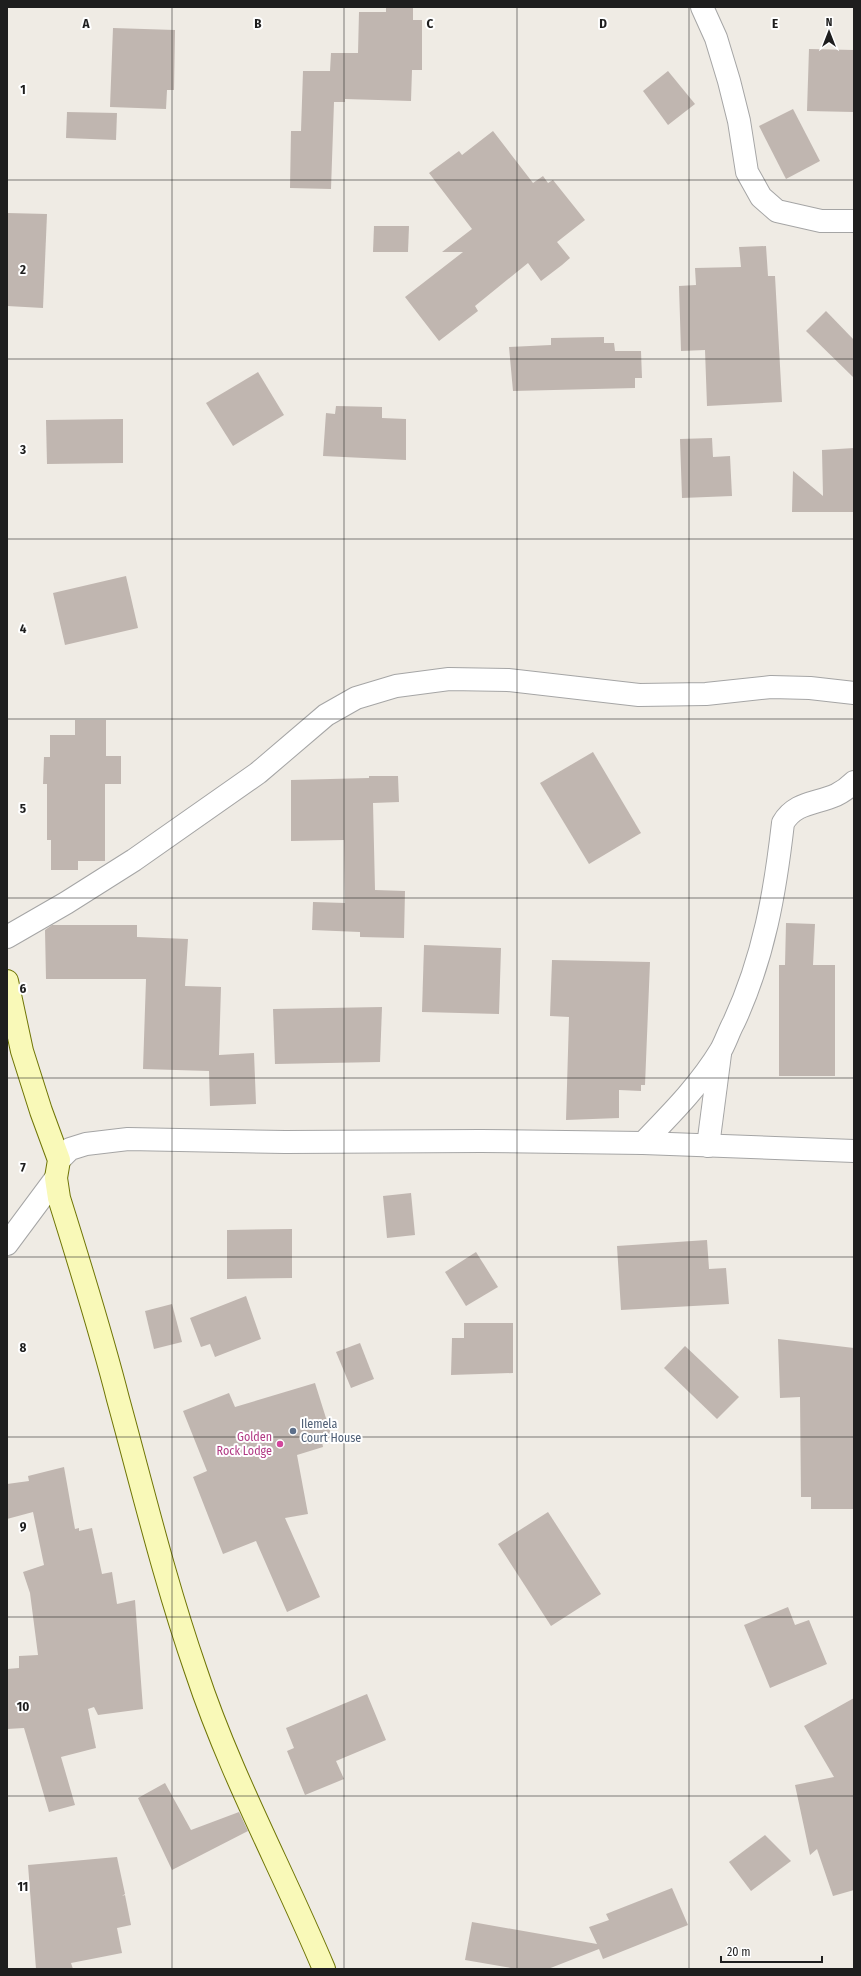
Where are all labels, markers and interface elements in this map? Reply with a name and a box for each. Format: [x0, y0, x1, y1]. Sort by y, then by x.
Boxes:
north arrow [809, 12, 849, 52]
text: A [81, 16, 90, 31]
text: B [254, 16, 262, 31]
text: C [427, 16, 434, 31]
text: D [599, 16, 607, 31]
text: E [772, 16, 778, 31]
text: N [826, 16, 832, 29]
text: 1 [20, 82, 26, 97]
text: 2 [19, 262, 26, 277]
text: 3 [19, 442, 26, 457]
text: 4 [20, 621, 27, 636]
text: 5 [20, 801, 26, 816]
text: 6 [20, 981, 27, 996]
text: 7 [20, 1160, 26, 1175]
text: 8 [20, 1340, 27, 1355]
place label: Ilemela Court House [301, 1417, 361, 1445]
marker: Ilemela Court House [288, 1426, 298, 1436]
place label: Golden Rock Lodge [217, 1430, 272, 1458]
marker: Golden Rock Lodge [275, 1439, 285, 1449]
text: 9 [20, 1519, 27, 1534]
text: 10 [17, 1699, 29, 1714]
text: 11 [18, 1879, 28, 1894]
scale bar [721, 1938, 822, 1964]
text: 20 m [727, 1945, 751, 1959]

